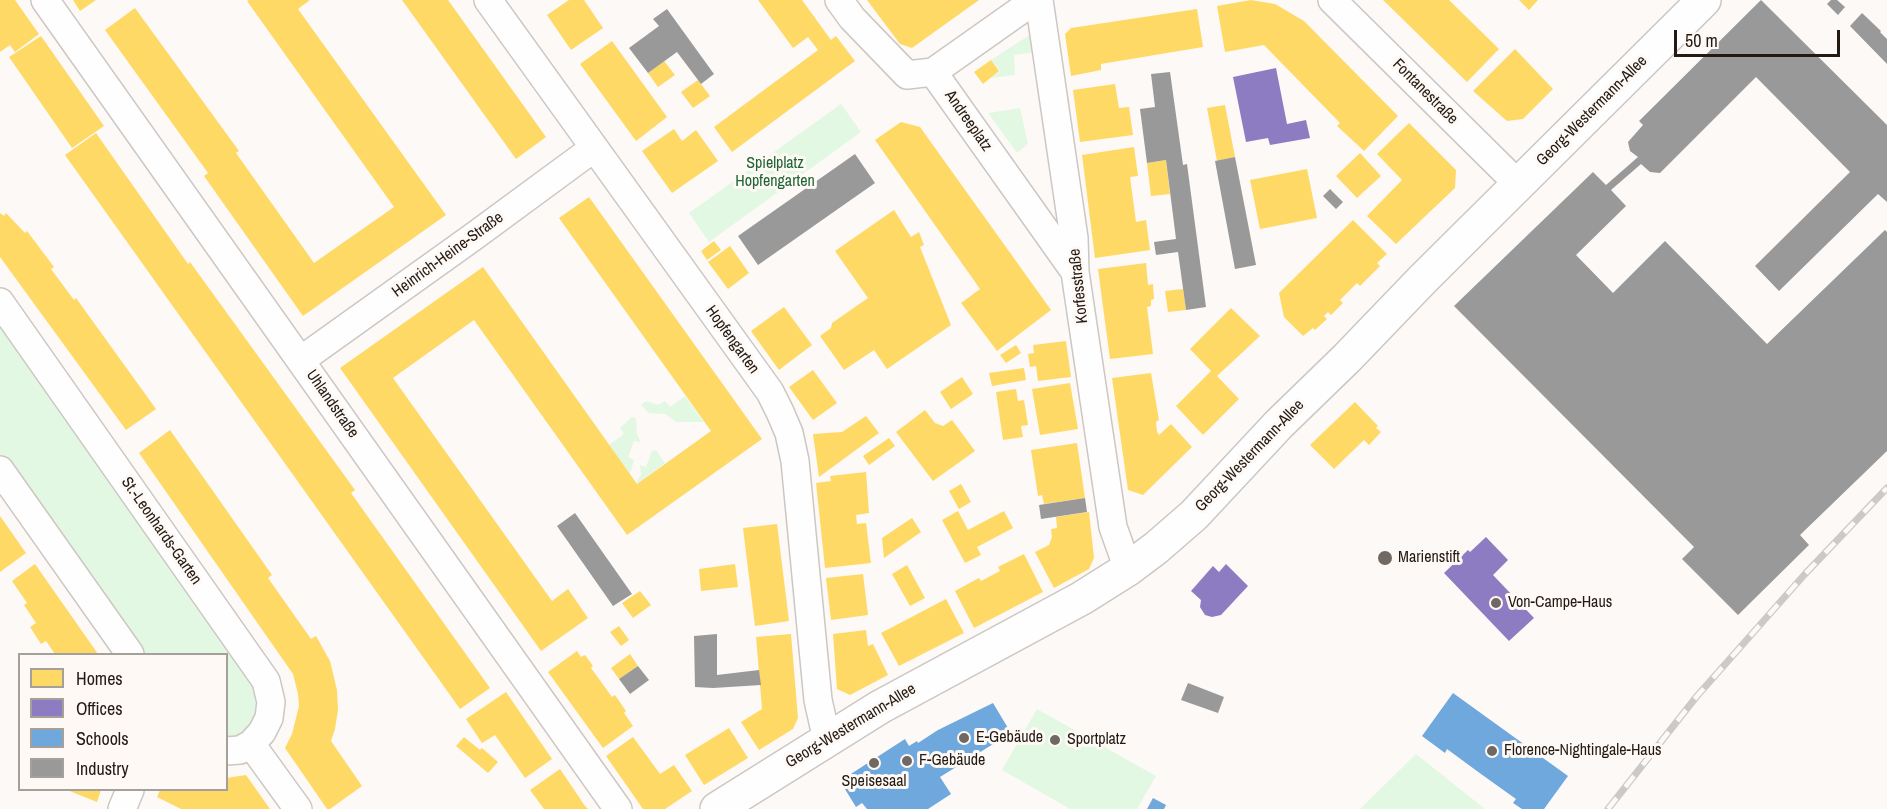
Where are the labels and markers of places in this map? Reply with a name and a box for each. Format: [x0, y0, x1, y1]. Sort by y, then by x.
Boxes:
place label: Marienstift [1398, 548, 1460, 568]
marker: Marienstift [1376, 549, 1394, 567]
place label: Von-Campe-Haus [1508, 593, 1612, 613]
marker: Von-Campe-Haus [1489, 596, 1503, 610]
place label: E-Gebäude [976, 728, 1043, 748]
place label: Sportplatz [1067, 730, 1126, 750]
marker: E-Gebäude [957, 731, 971, 745]
marker: Sportplatz [1048, 733, 1062, 747]
place label: Florence-Nightingale-Haus [1504, 741, 1662, 761]
marker: Florence-Nightingale-Haus [1485, 744, 1499, 758]
place label: F-Gebäude [919, 751, 985, 771]
marker: F-Gebäude [900, 754, 914, 768]
marker: Speisesaal [867, 756, 881, 770]
place label: Speisesaal [842, 772, 906, 792]

